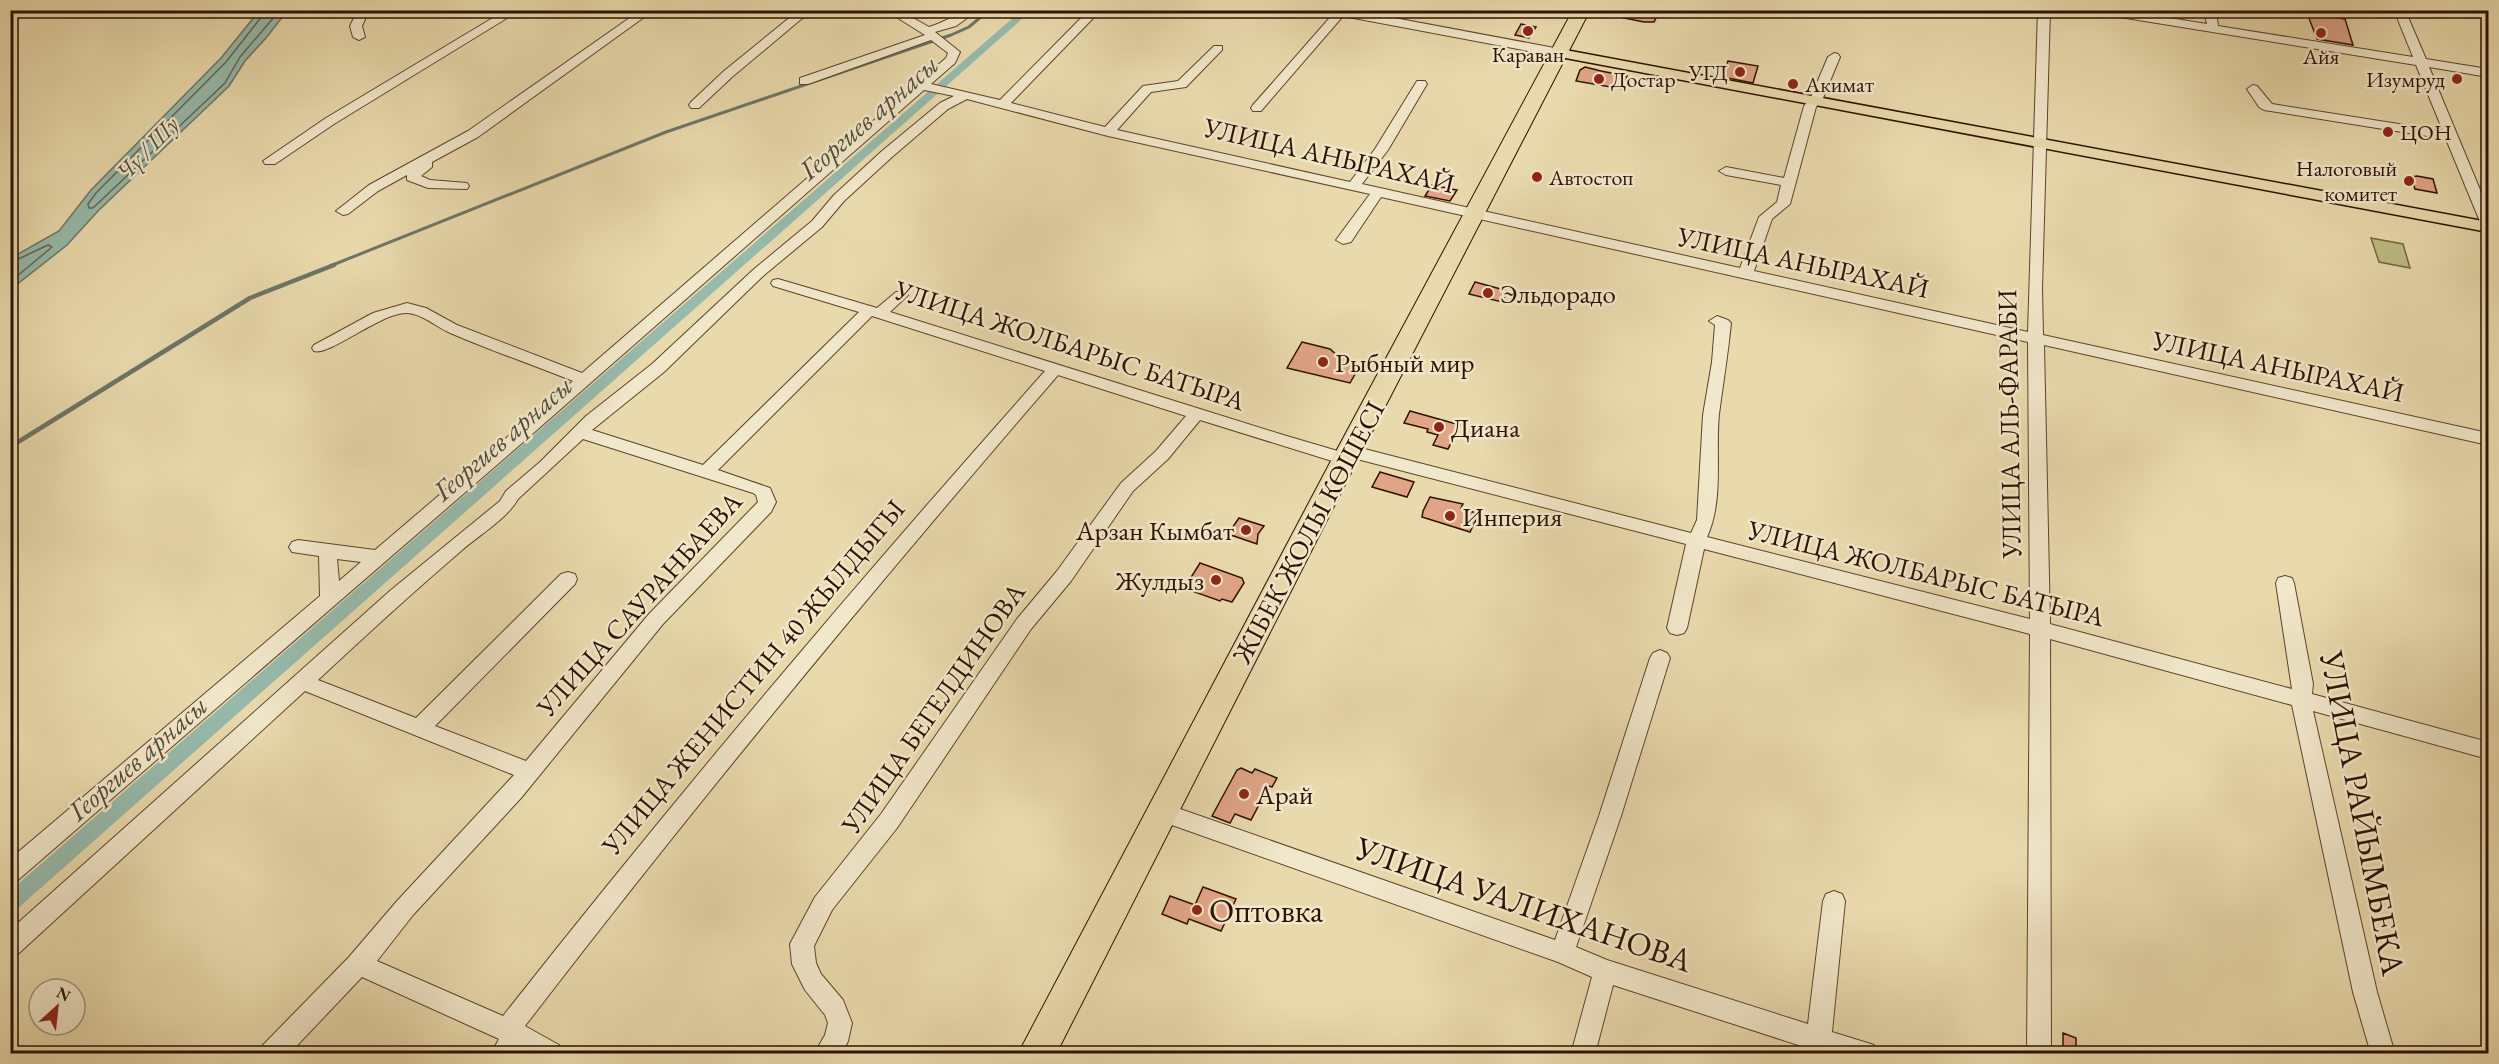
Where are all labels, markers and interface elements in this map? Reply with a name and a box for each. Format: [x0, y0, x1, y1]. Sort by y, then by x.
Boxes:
marker: Караван [1521, 24, 1535, 38]
marker: Айя [2314, 26, 2328, 40]
place label: Караван [1492, 40, 1564, 69]
place label: Айя [2302, 42, 2339, 71]
water label: Георгиев арнасы [790, 46, 945, 188]
place label: УГД [1688, 58, 1728, 87]
place label: Достар [1611, 65, 1676, 94]
marker: УГД [1733, 65, 1747, 79]
place label: Изумруд [2366, 65, 2445, 94]
place label: Акимат [1804, 70, 1874, 99]
marker: Достар [1592, 72, 1606, 86]
marker: Изумруд [2450, 72, 2464, 86]
marker: Акимат [1786, 77, 1800, 91]
water label: Чү / Шу [109, 109, 185, 187]
street label: УЛИЦА АНЫРАХАЙ [1199, 109, 1458, 201]
place label: ЦОН [2400, 118, 2452, 147]
marker: ЦОН [2381, 125, 2395, 139]
place label: Налоговый комитет [2296, 154, 2397, 208]
place label: Автостоп [1548, 163, 1633, 192]
marker: Автостоп [1530, 170, 1544, 184]
marker: Налоговый комитет [2402, 174, 2416, 188]
street label: УЛИЦА АНЫРАХАЙ [1673, 218, 1932, 306]
street label: УЛИЦА ЖОЛБАРЫС БАТЫРА [889, 271, 1250, 418]
place label: Эльдорадо [1500, 276, 1616, 311]
marker: Эльдорадо [1481, 286, 1495, 300]
street label: УЛИЦА АЛЬ-ФАРАБИ [1989, 289, 2029, 560]
street label: УЛИЦА АНЫРАХАЙ [2148, 322, 2407, 410]
place label: Рыбный мир [1335, 345, 1475, 380]
marker: Рыбный мир [1316, 355, 1330, 369]
water label: Георгиев арнасы [424, 367, 579, 509]
street label: ЖІБЕК ЖОЛЫ КӨШЕСІ [1223, 395, 1392, 670]
place label: Диана [1451, 410, 1520, 445]
marker: Диана [1432, 420, 1446, 434]
street label: УЛИЦА САУРАНБАЕВА [528, 484, 750, 725]
street label: УЛИЦА ЖЕНИСТИН 40 ЖЫЛДЫГЫ [593, 492, 912, 863]
place label: Инперия [1462, 499, 1562, 534]
marker: Инперия [1443, 509, 1457, 523]
street label: УЛИЦА ЖОЛБАРЫС БАТЫРА [1743, 511, 2108, 634]
place label: Арзан Кымбат [1075, 513, 1234, 548]
marker: Арзан Кымбат [1239, 523, 1253, 537]
place label: Жулдыз [1114, 563, 1204, 598]
marker: Жулдыз [1209, 573, 1223, 587]
street label: УЛИЦА БЕГЕЛДИНОВА [833, 575, 1033, 841]
street label: УЛИЦА РАЙЫМБЕКА [2310, 646, 2416, 979]
water label: Георгиев арнасы [59, 687, 214, 829]
place label: Арай [1255, 777, 1313, 812]
marker: Арай [1237, 787, 1251, 801]
street label: УЛИЦА УАЛИХАНОВА [1349, 826, 1698, 982]
place label: Оптовка [1209, 889, 1324, 932]
marker: Оптовка [1190, 903, 1204, 917]
north arrow [27, 977, 87, 1037]
text: N [53, 982, 74, 1006]

